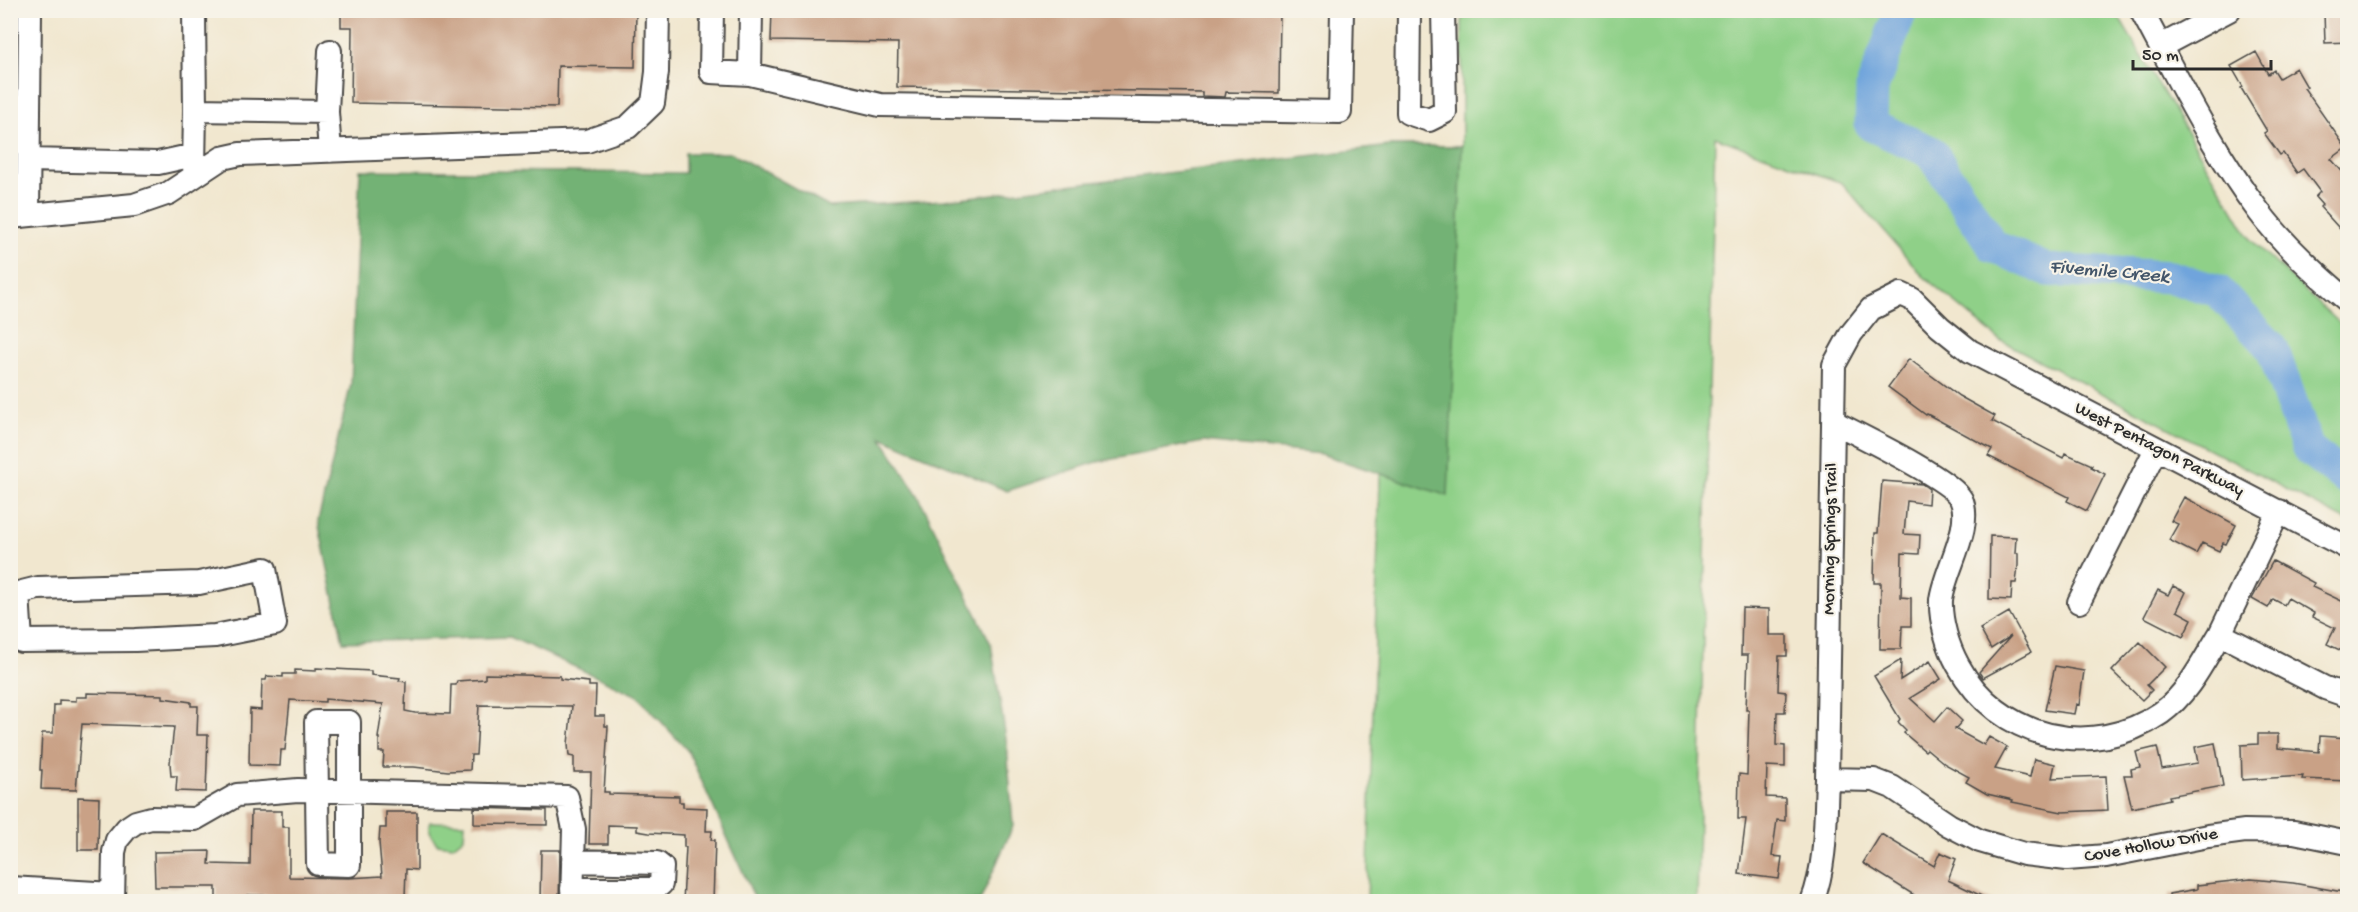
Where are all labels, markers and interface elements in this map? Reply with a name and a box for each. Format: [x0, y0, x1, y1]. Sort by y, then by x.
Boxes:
scale bar [2133, 33, 2271, 71]
text: 50 m [2142, 46, 2179, 67]
water label: Fivemile Creek [2049, 256, 2171, 290]
street label: West Pentagon Parkway [2071, 398, 2247, 502]
street label: Morning Springs Trail [1819, 463, 1843, 615]
street label: Cove Hollow Drive [2083, 824, 2220, 868]

